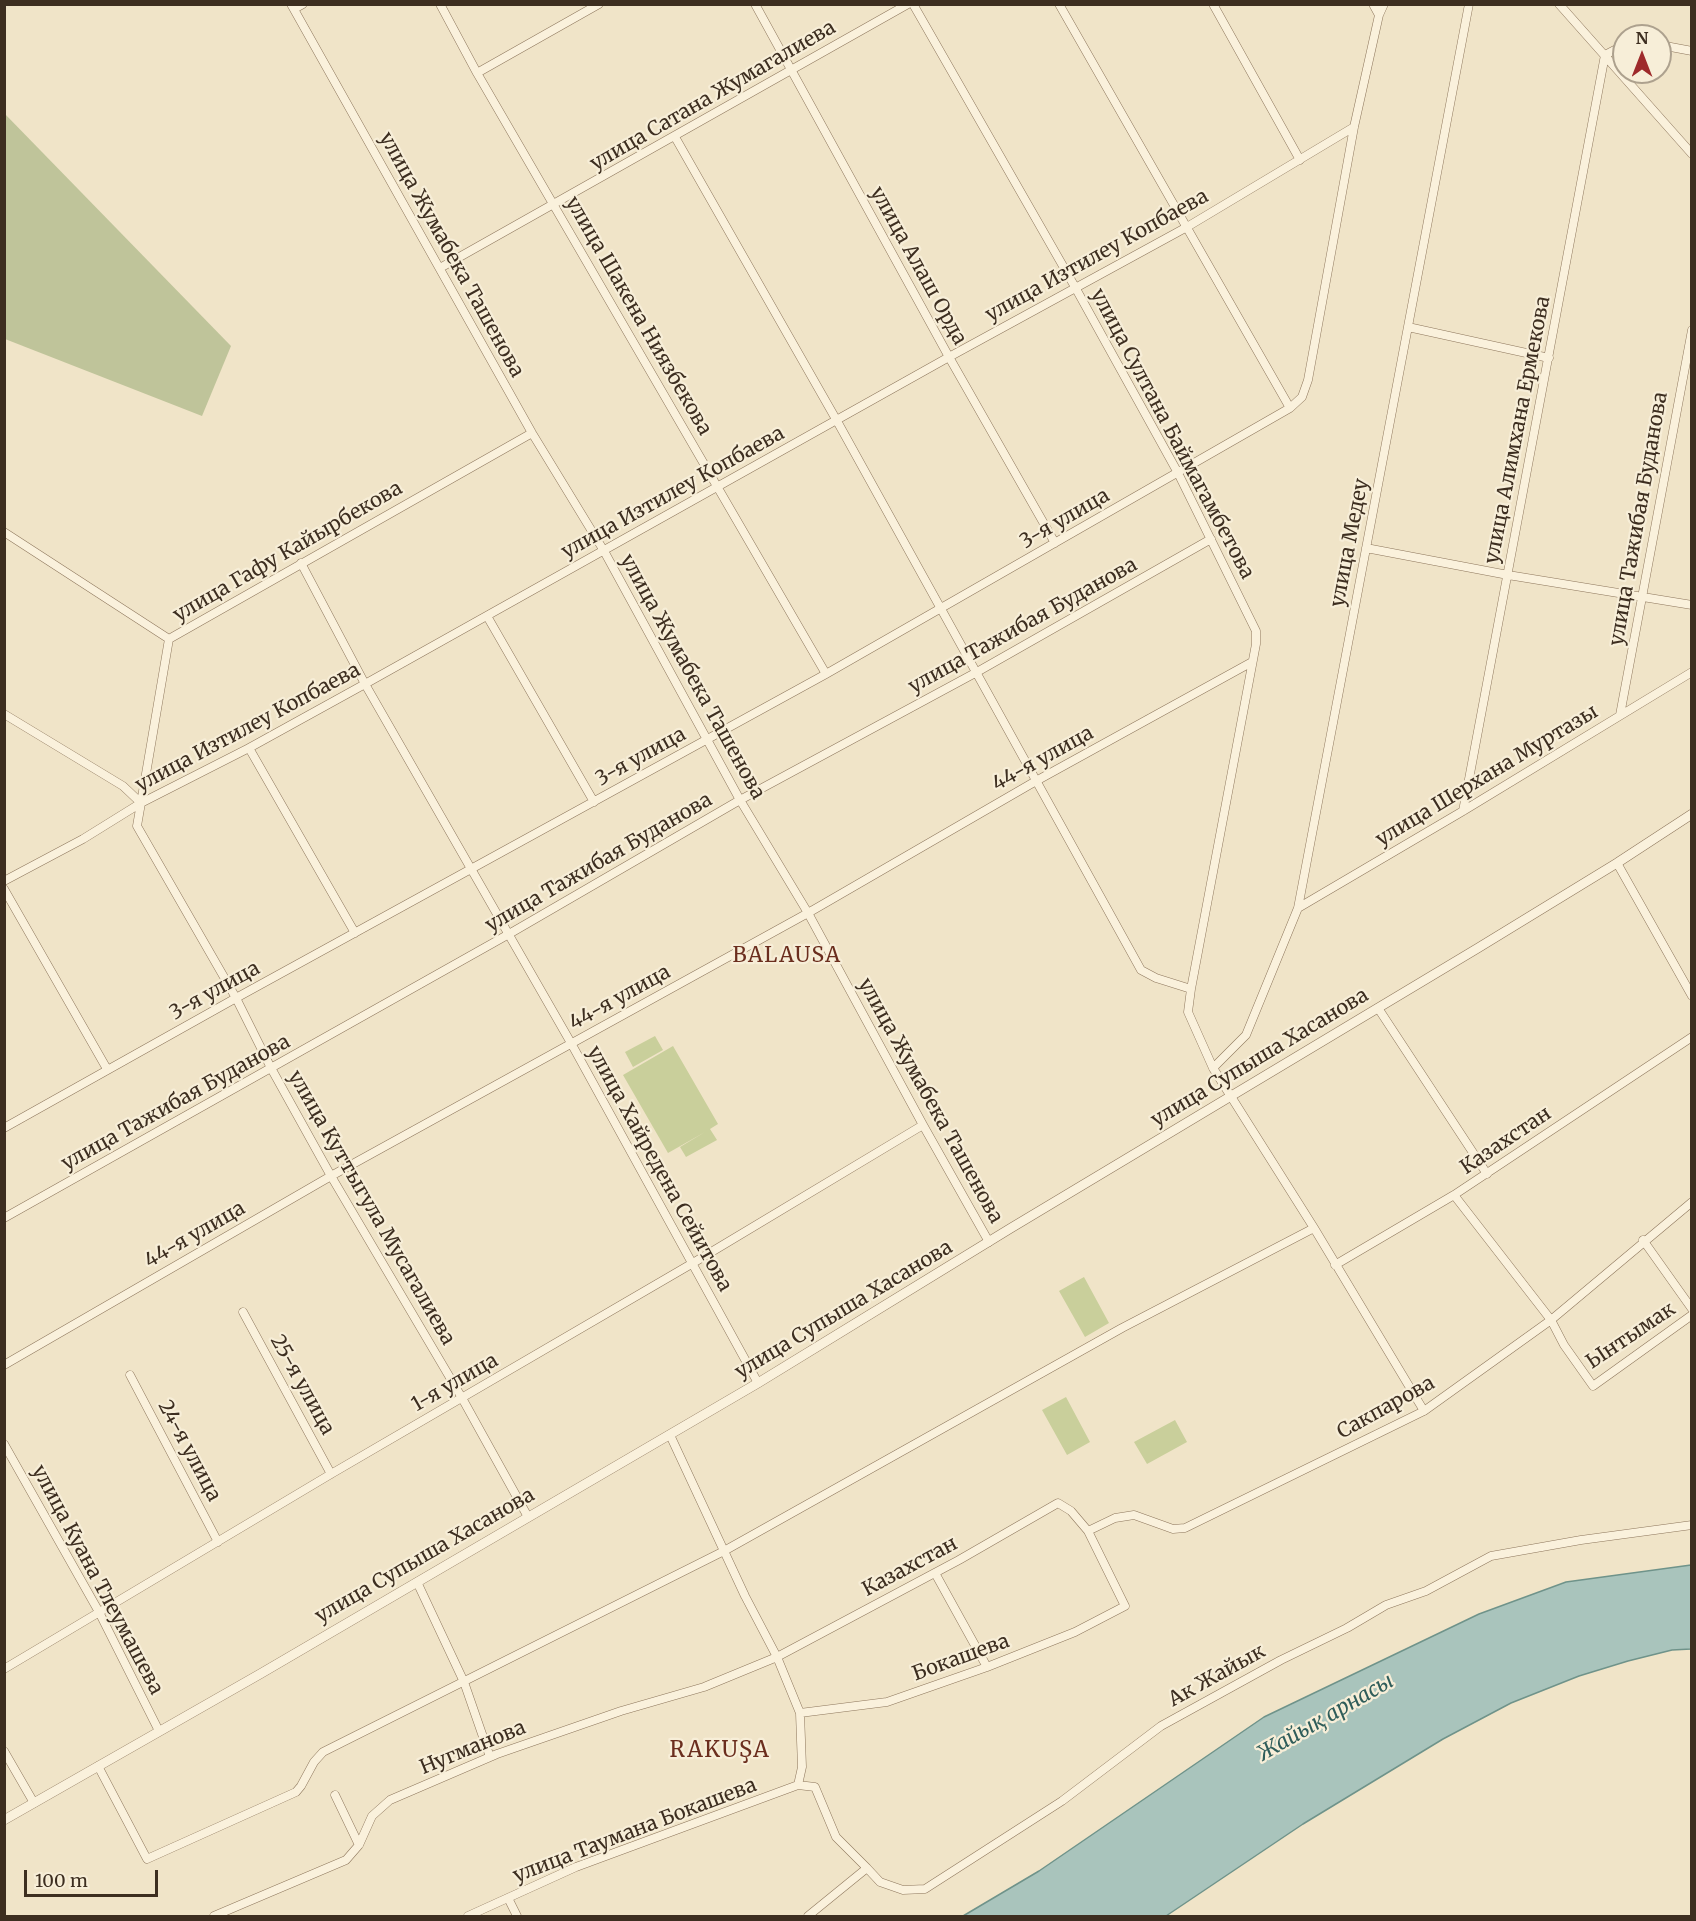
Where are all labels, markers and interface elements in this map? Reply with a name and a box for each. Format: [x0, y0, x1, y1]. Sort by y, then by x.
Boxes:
street label: улица Сатана Жумагалиева [586, 16, 840, 176]
north arrow [1612, 24, 1672, 84]
text: N [1636, 28, 1648, 48]
street label: улица Жумабека Ташенова [373, 128, 529, 382]
street label: улица Алаш Орда [865, 183, 971, 349]
street label: улица Изтилеу Копбаева [981, 185, 1213, 327]
street label: улица Шакена Ниязбекова [560, 192, 716, 440]
street label: улица Султана Баймагамбетова [1085, 285, 1259, 583]
street label: улица Алимхана Ермекова [1480, 294, 1556, 566]
street label: улица Тажибая Буданова [1605, 390, 1673, 648]
street label: улица Изтилеу Копбаева [557, 422, 789, 564]
street label: улица Гафу Кайырбекова [169, 477, 407, 627]
street label: улица Медеу [1326, 477, 1374, 609]
street label: 3-я улица [1016, 484, 1114, 554]
street label: улица Жумабека Ташенова [614, 550, 770, 804]
street label: улица Тажибая Буданова [904, 553, 1142, 699]
street label: улица Изтилеу Копбаева [131, 658, 365, 798]
street label: улица Шерхана Муртазы [1372, 700, 1602, 852]
street label: 44-я улица [988, 721, 1098, 797]
street label: 3-я улица [592, 723, 690, 791]
street label: улица Тажибая Буданова [481, 788, 717, 938]
district label: BALAUSA [732, 943, 842, 969]
street label: 3-я улица [166, 957, 264, 1025]
street label: 44-я улица [565, 960, 675, 1036]
street label: улица Жумабека Ташенова [852, 974, 1008, 1228]
street label: улица Супыша Хасанова [1147, 984, 1373, 1132]
street label: улица Тажибая Буданова [57, 1030, 295, 1176]
street label: улица Хайредена Сейитова [581, 1042, 737, 1296]
street label: улица Куттыгула Мусагалиева [282, 1066, 460, 1350]
street label: Казахстан [1456, 1102, 1556, 1180]
street label: 44-я улица [140, 1197, 250, 1273]
street label: улица Супыша Хасанова [731, 1236, 957, 1384]
street label: Ынтымак [1582, 1297, 1680, 1375]
street label: 25-я улица [265, 1331, 339, 1439]
street label: 1-я улица [408, 1349, 502, 1417]
street label: Сакпарова [1333, 1371, 1439, 1445]
street label: 24-я улица [152, 1396, 226, 1506]
street label: улица Куана Тлеумашева [26, 1461, 168, 1699]
street label: улица Супыша Хасанова [311, 1483, 539, 1629]
street label: Казахстан [858, 1532, 962, 1602]
street label: Бокашева [909, 1629, 1013, 1687]
street label: Ак Жайык [1164, 1640, 1270, 1712]
water label: Жайық арнасы [1254, 1669, 1398, 1767]
street label: Нугманова [417, 1716, 529, 1780]
district label: RAKUŞA [670, 1738, 770, 1764]
street label: улица Таумана Бокашева [510, 1773, 760, 1889]
scale bar [27, 1858, 160, 1896]
text: 100 m [35, 1869, 88, 1892]

